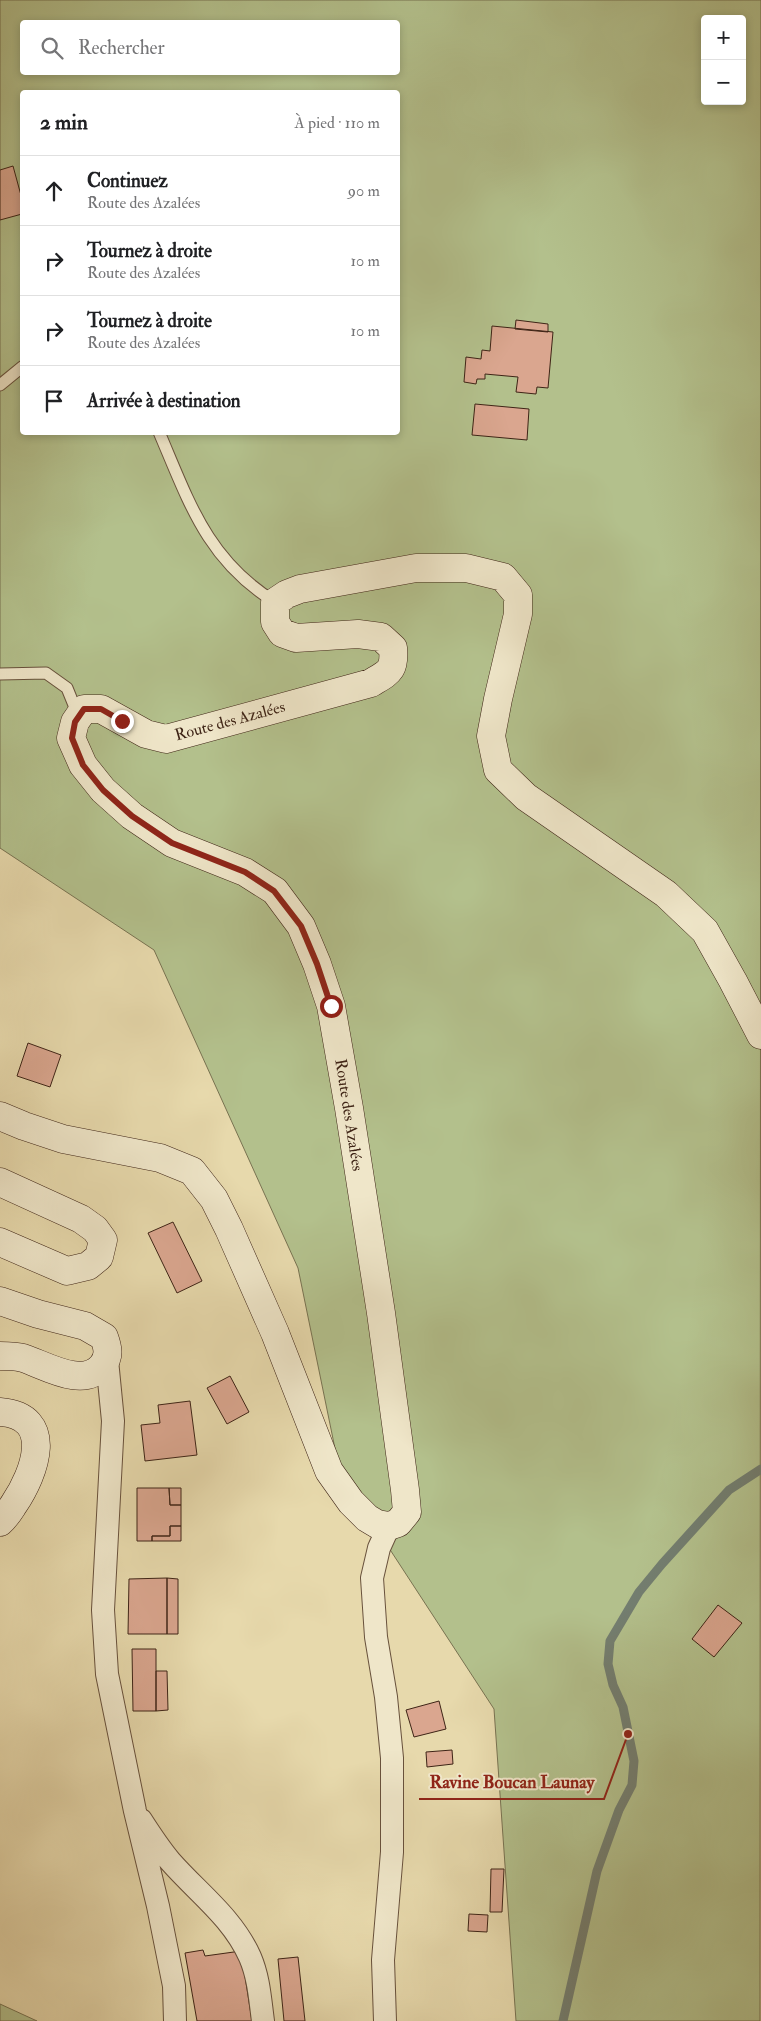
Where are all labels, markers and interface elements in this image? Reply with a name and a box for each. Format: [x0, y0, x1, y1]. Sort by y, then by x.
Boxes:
map controls [701, 15, 746, 105]
button: + [701, 15, 746, 60]
search box [20, 20, 400, 75]
icon: search [38, 34, 66, 62]
text: Rechercher [78, 36, 165, 60]
button: − [701, 60, 746, 105]
text: 2 min [40, 109, 88, 136]
text: À pied · 110 m [295, 113, 380, 133]
text: Continuez [87, 169, 168, 193]
icon: ahead [40, 177, 68, 205]
text: 90 m [348, 181, 380, 201]
text: Route des Azalées [87, 193, 200, 213]
text: Tournez à droite [87, 239, 212, 263]
icon: right [40, 247, 68, 275]
text: 10 m [350, 251, 380, 271]
text: Route des Azalées [87, 263, 200, 283]
text: Tournez à droite [87, 309, 212, 333]
icon: right [40, 317, 68, 345]
text: 10 m [350, 321, 380, 341]
text: Route des Azalées [87, 333, 200, 353]
icon: arrive [40, 387, 68, 415]
text: Arrivée à destination [87, 389, 241, 413]
street label: Route des Azalées [173, 697, 287, 745]
route end [111, 710, 134, 733]
route start [320, 995, 343, 1018]
street label: Route des Azalées [330, 1058, 368, 1172]
callout: Ravine Boucan Launay [419, 1766, 604, 1799]
text: Ravine Boucan Launay [430, 1771, 595, 1794]

